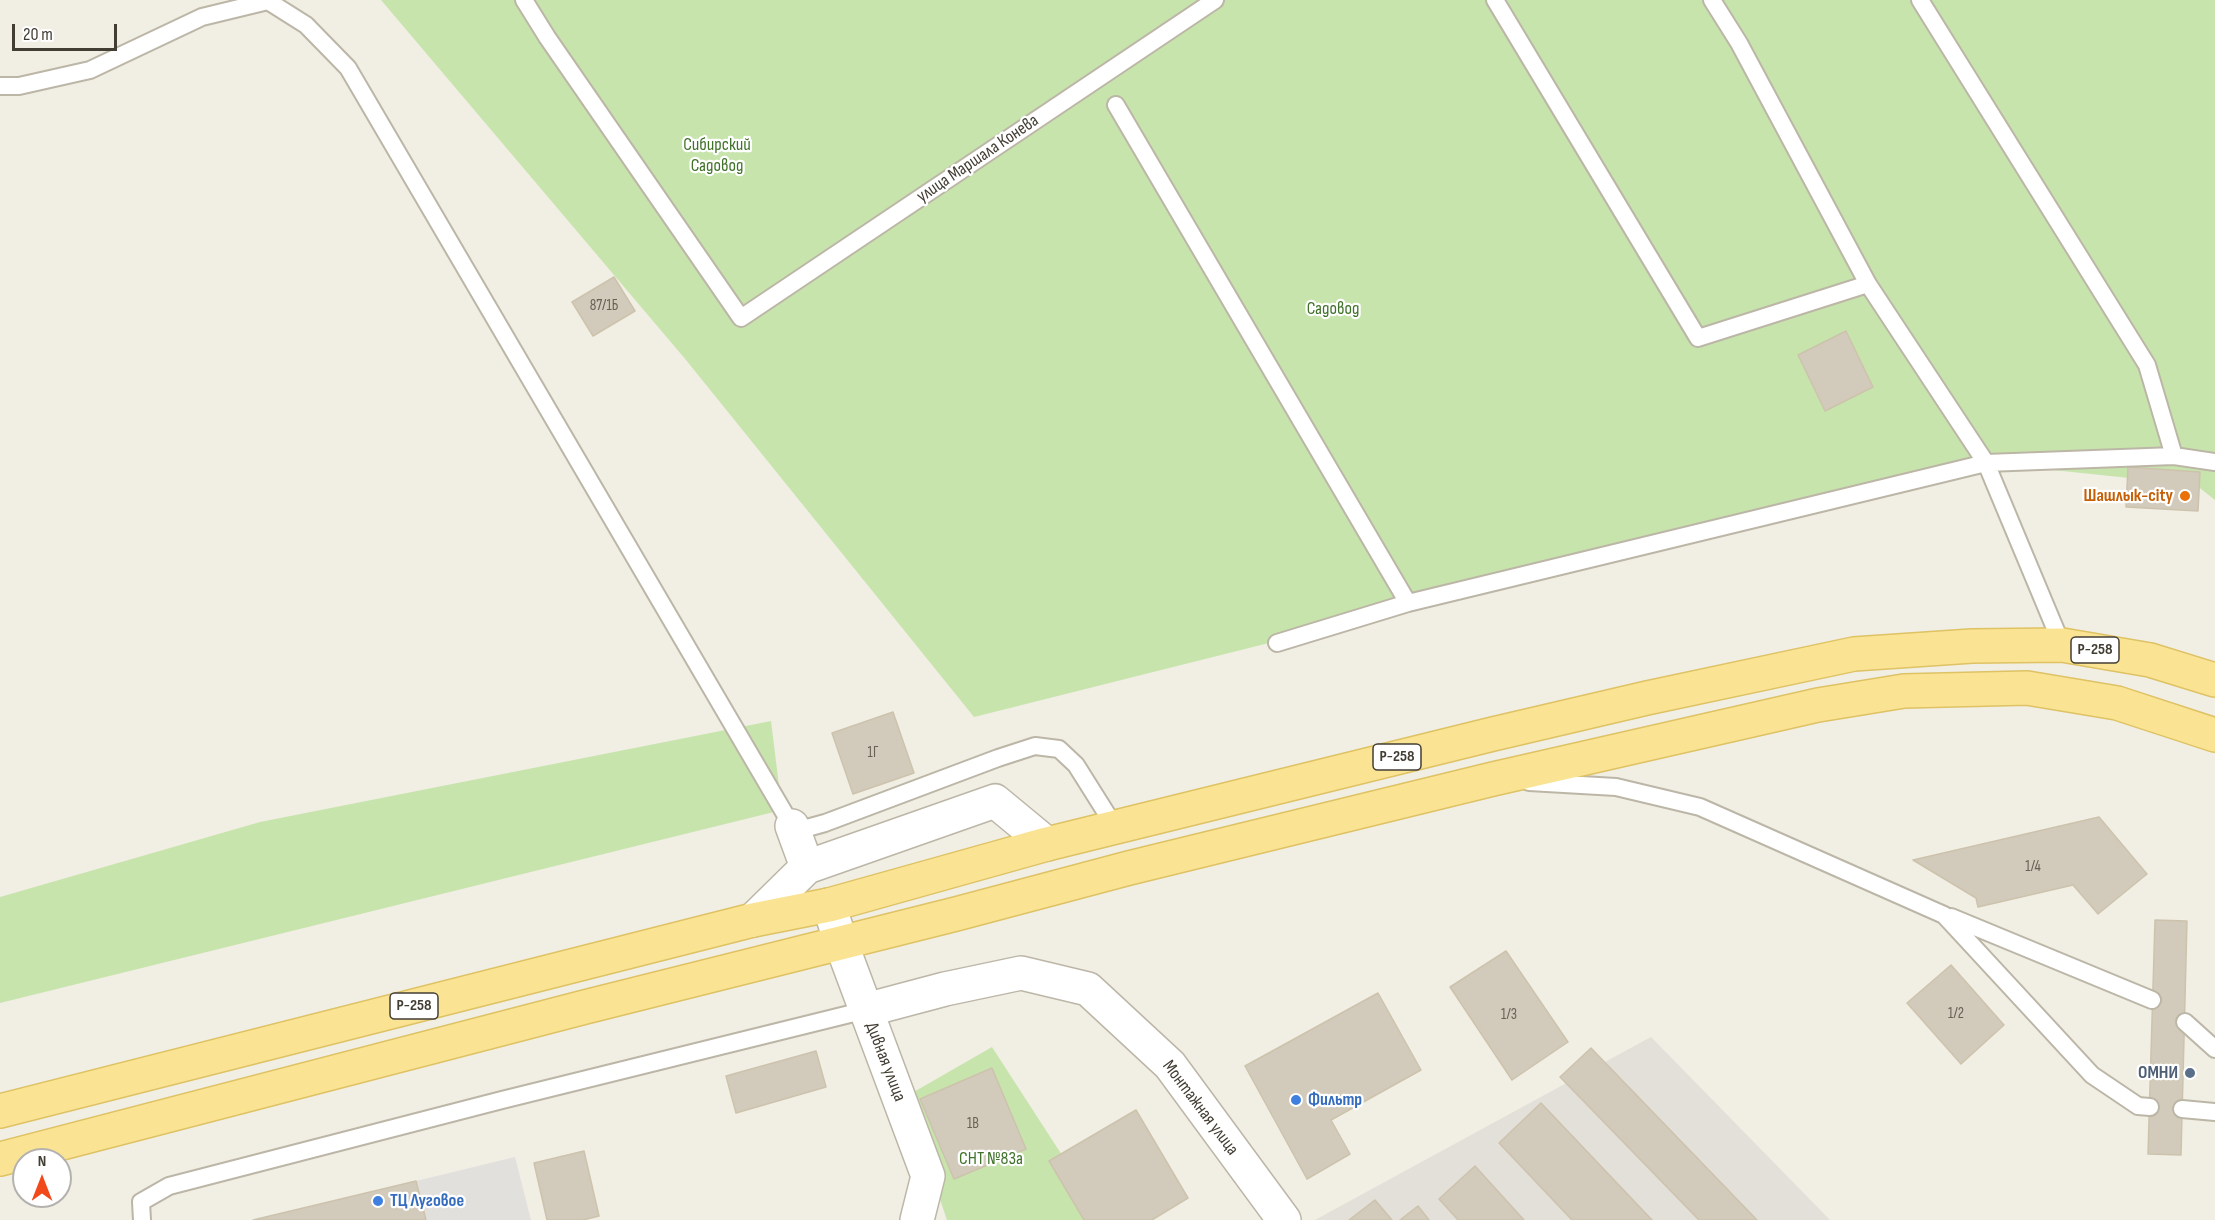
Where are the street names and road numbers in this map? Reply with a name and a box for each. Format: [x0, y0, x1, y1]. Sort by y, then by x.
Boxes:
street label: улица Маршала Конева [913, 110, 1043, 208]
road number: Р-258 [2071, 637, 2119, 663]
road number: Р-258 [1373, 744, 1421, 770]
road number: Р-258 [390, 993, 438, 1019]
street label: Дивная улица [860, 1019, 910, 1105]
street label: Монтажная улица [1157, 1056, 1243, 1160]

